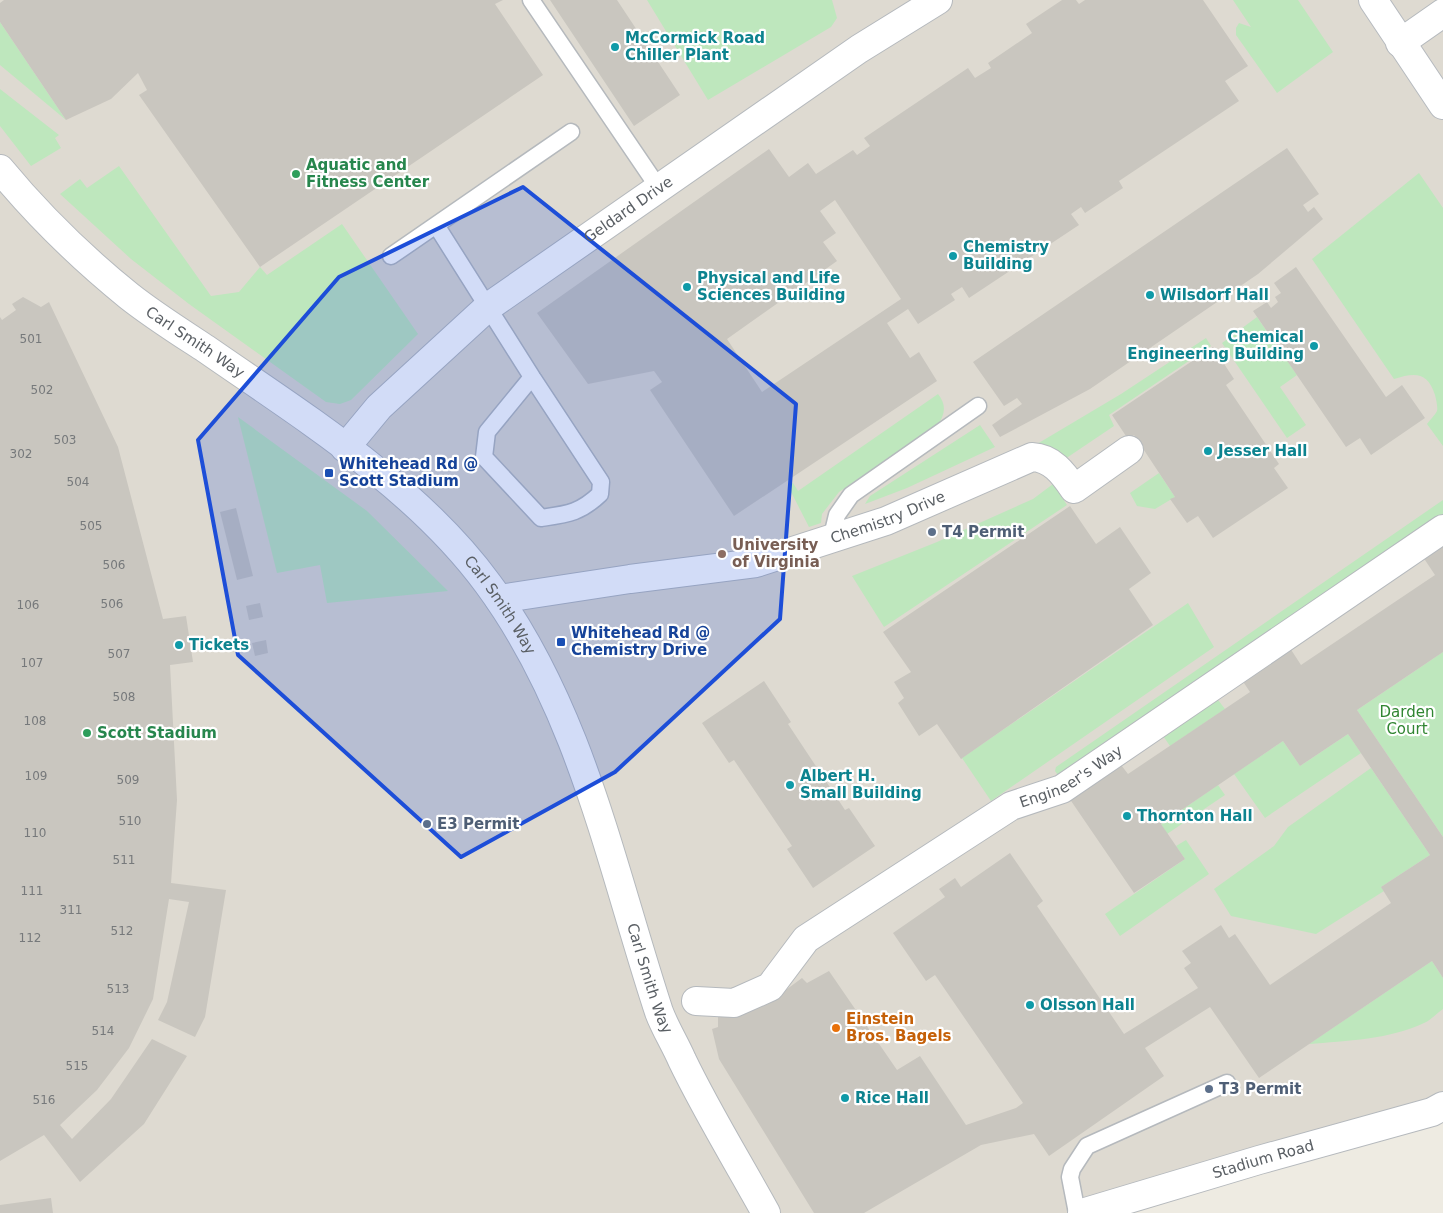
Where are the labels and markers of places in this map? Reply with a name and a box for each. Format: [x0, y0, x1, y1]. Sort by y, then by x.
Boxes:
place label: McCormick Road Chiller Plant [625, 29, 765, 64]
marker: McCormick Road Chiller Plant [609, 41, 621, 53]
place label: Aquatic and Fitness Center [306, 156, 430, 191]
marker: Aquatic and Fitness Center [290, 168, 302, 180]
place label: Chemistry Building [963, 238, 1049, 273]
marker: Chemistry Building [947, 250, 959, 262]
place label: Physical and Life Sciences Building [697, 269, 846, 304]
marker: Physical and Life Sciences Building [681, 281, 693, 293]
place label: Wilsdorf Hall [1160, 286, 1269, 304]
marker: Wilsdorf Hall [1144, 289, 1156, 301]
place label: Chemical Engineering Building [1127, 328, 1304, 363]
marker: Chemical Engineering Building [1308, 340, 1320, 352]
place label: Jesser Hall [1217, 442, 1307, 460]
marker: Jesser Hall [1202, 445, 1214, 457]
place label: Whitehead Rd @ Scott Stadium [339, 455, 478, 490]
marker: Whitehead Rd @ Scott Stadium [323, 467, 335, 479]
place label: T4 Permit [942, 523, 1024, 541]
marker: T4 Permit [926, 526, 938, 538]
place label: University of Virginia [732, 536, 820, 571]
marker: University of Virginia [716, 548, 728, 560]
place label: Whitehead Rd @ Chemistry Drive [571, 624, 710, 659]
place label: Tickets [189, 636, 249, 654]
marker: Whitehead Rd @ Chemistry Drive [555, 636, 567, 648]
marker: Tickets [173, 639, 185, 651]
place label: Scott Stadium [97, 724, 217, 742]
marker: Scott Stadium [81, 727, 93, 739]
place label: Albert H. Small Building [800, 767, 922, 802]
marker: Albert H. Small Building [784, 779, 796, 791]
place label: Thornton Hall [1137, 807, 1253, 825]
marker: Thornton Hall [1121, 810, 1133, 822]
place label: E3 Permit [437, 815, 519, 833]
marker: E3 Permit [421, 818, 433, 830]
place label: Olsson Hall [1040, 996, 1135, 1014]
marker: Olsson Hall [1024, 999, 1036, 1011]
place label: Einstein Bros. Bagels [846, 1010, 952, 1045]
marker: Einstein Bros. Bagels [830, 1022, 842, 1034]
place label: T3 Permit [1219, 1080, 1301, 1098]
marker: T3 Permit [1203, 1083, 1215, 1095]
place label: Rice Hall [855, 1089, 929, 1107]
marker: Rice Hall [839, 1092, 851, 1104]

